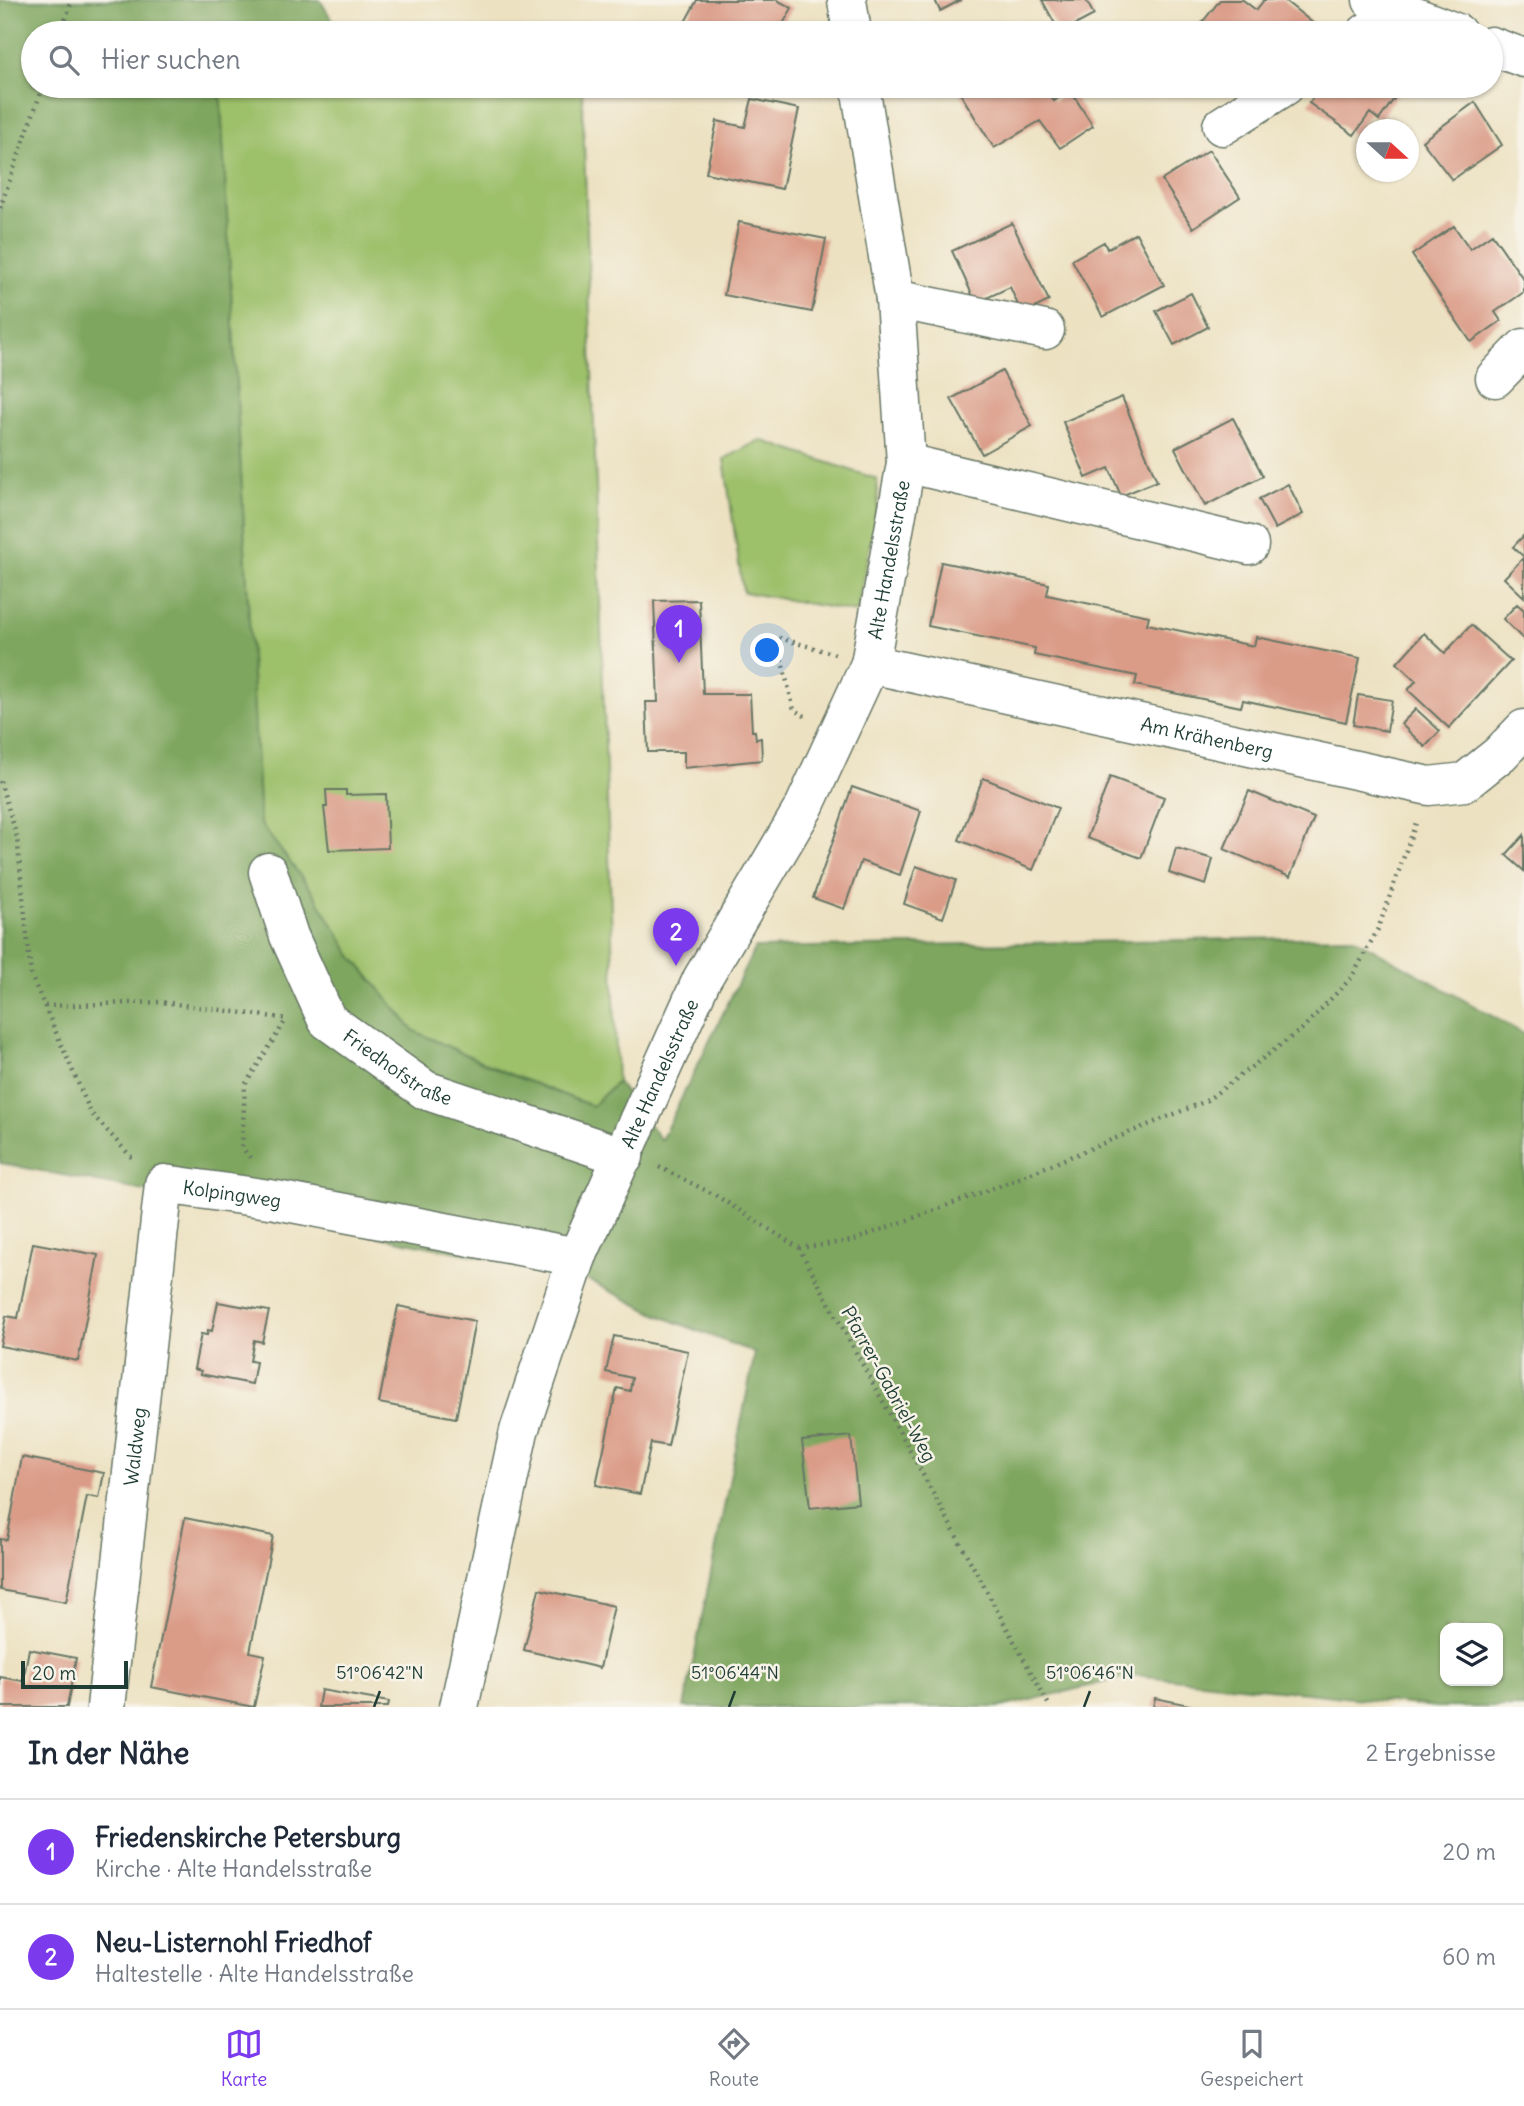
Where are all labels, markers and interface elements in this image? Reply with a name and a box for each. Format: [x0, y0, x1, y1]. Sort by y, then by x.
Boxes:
search box [21, 21, 1503, 98]
icon: search [45, 41, 83, 79]
text: Hier suchen [101, 43, 241, 76]
north arrow [1356, 119, 1419, 182]
street label: Alte Handelsstraße [863, 478, 915, 641]
pin: 1 [656, 605, 702, 663]
your location [750, 633, 784, 667]
street label: Am Krähenberg [1139, 711, 1275, 764]
pin: 2 [653, 908, 699, 966]
street label: Alte Handelsstraße [615, 995, 704, 1152]
street label: Friedhofstraße [339, 1023, 455, 1110]
street label: Kolpingweg [181, 1175, 283, 1213]
street label: Pfarrer-Gabriel-Weg [836, 1302, 942, 1466]
street label: Waldweg [119, 1406, 151, 1487]
map controls [1440, 1623, 1503, 1686]
button: layers [1440, 1623, 1503, 1686]
scale bar [21, 1658, 128, 1690]
text: 20 m [32, 1661, 76, 1685]
text: 51°06'42"N [336, 1661, 424, 1684]
text: 51°06'44"N [691, 1661, 779, 1684]
text: 51°06'46"N [1046, 1661, 1134, 1684]
text: In der Nähe [28, 1734, 190, 1772]
text: 2 Ergebnisse [1366, 1738, 1496, 1767]
text: Friedenskirche Petersburg [95, 1821, 401, 1854]
text: 1 [46, 1837, 56, 1866]
text: 20 m [1443, 1837, 1496, 1866]
text: Kirche · Alte Handelsstraße [95, 1854, 372, 1883]
text: Neu-Listernohl Friedhof [95, 1926, 372, 1959]
text: 2 [45, 1942, 57, 1971]
text: 60 m [1442, 1942, 1496, 1971]
text: Haltestelle · Alte Handelsstraße [95, 1959, 414, 1988]
tab: Karte [221, 2025, 267, 2091]
tab: Route [709, 2025, 759, 2091]
tab: Gespeichert [1200, 2025, 1303, 2091]

